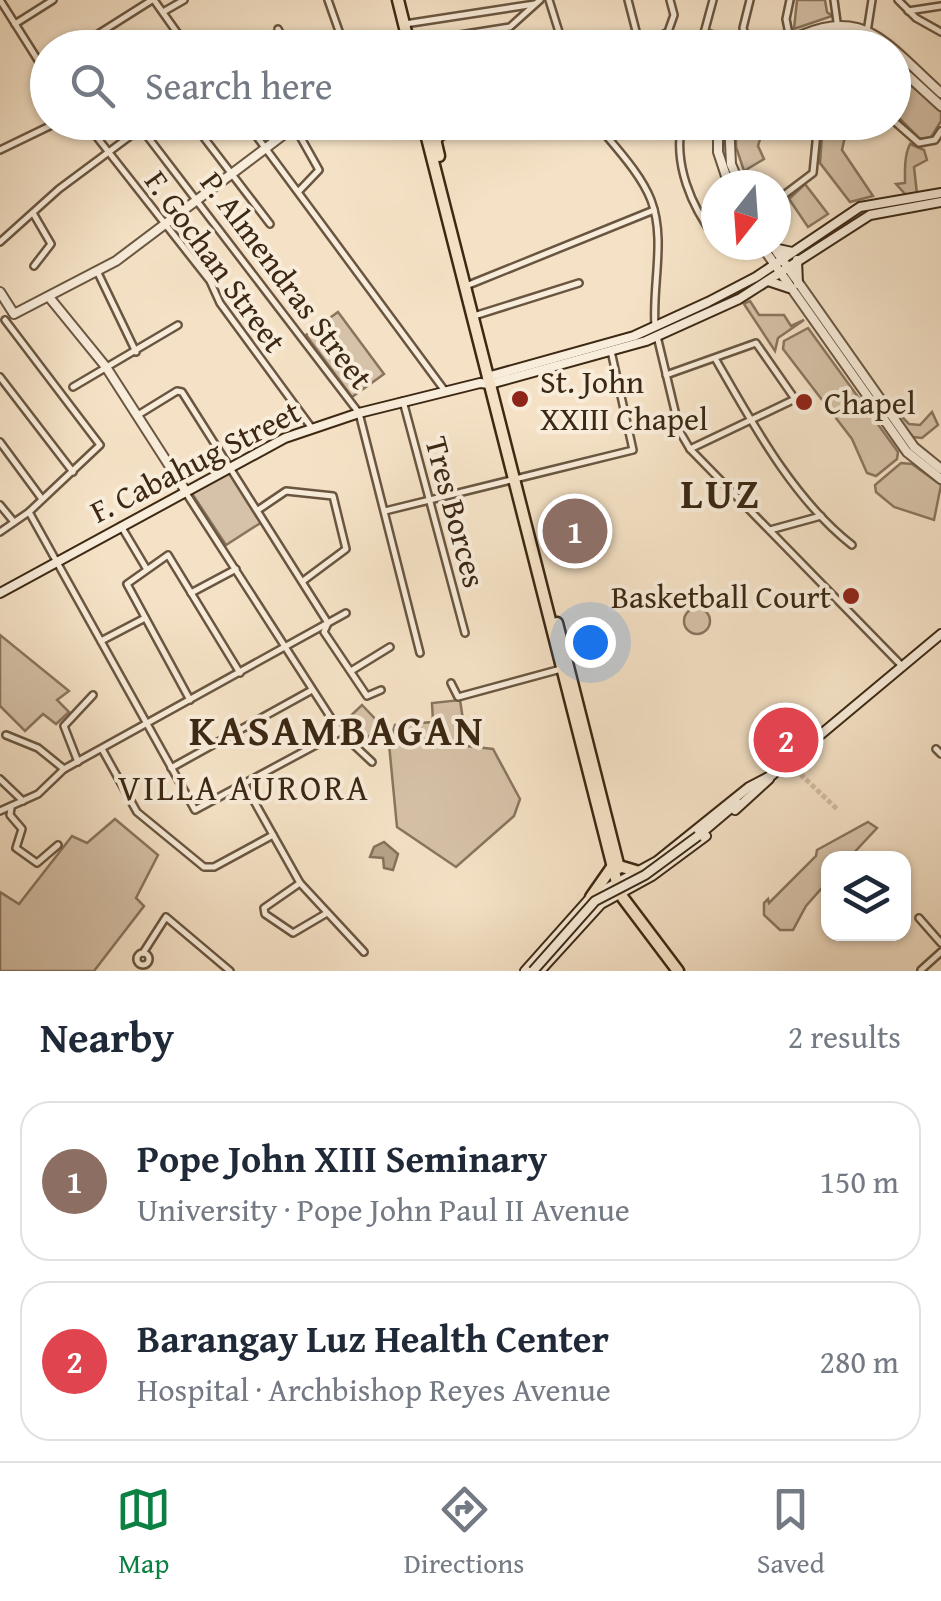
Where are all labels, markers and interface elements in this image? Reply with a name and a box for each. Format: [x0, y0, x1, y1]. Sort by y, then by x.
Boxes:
search box [30, 30, 911, 140]
text: Search here [145, 57, 333, 113]
icon: search [65, 58, 120, 113]
street label: F. Gochan Street [134, 160, 298, 362]
street label: P. Almendras Street [189, 161, 385, 399]
north arrow [701, 170, 791, 260]
place label: St. John XXIII Chapel [540, 358, 708, 442]
place label: Chapel [824, 379, 916, 426]
street label: F. Cabahug Street [82, 388, 308, 534]
marker: St. John XXIII Chapel [509, 388, 531, 410]
marker: Chapel [793, 391, 815, 413]
street label: Tres Borces [413, 431, 499, 593]
district label: LUZ [681, 462, 761, 523]
pin: 1 [542, 494, 608, 568]
place label: Basketball Court [611, 573, 831, 620]
marker: Basketball Court [840, 585, 862, 607]
your location [565, 617, 616, 668]
district label: KASAMBAGAN [189, 699, 485, 760]
pin: 2 [754, 702, 818, 778]
district label: VILLA AURORA [118, 762, 370, 813]
map controls [821, 851, 911, 941]
button: layers [821, 851, 911, 941]
text: Nearby [40, 1006, 174, 1067]
text: 2 results [788, 1013, 901, 1060]
text: Pope John XIII Seminary [137, 1130, 547, 1186]
text: 1 [66, 1158, 83, 1205]
text: 150 m [820, 1158, 899, 1205]
text: University · Pope John Paul Ⅱ Avenue [137, 1186, 630, 1233]
text: Barangay Luz Health Center [137, 1310, 609, 1366]
text: 2 [66, 1338, 83, 1385]
text: 280 m [820, 1338, 899, 1385]
text: Hospital · Archbishop Reyes Avenue [137, 1366, 611, 1413]
tab: Map [116, 1482, 171, 1583]
tab: Directions [404, 1482, 524, 1583]
tab: Saved [757, 1482, 825, 1583]

